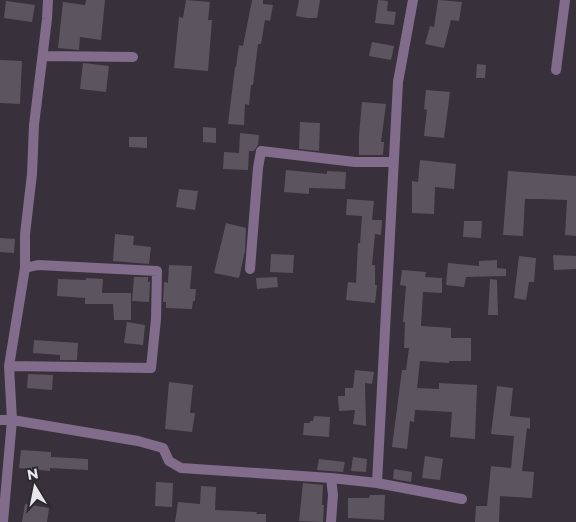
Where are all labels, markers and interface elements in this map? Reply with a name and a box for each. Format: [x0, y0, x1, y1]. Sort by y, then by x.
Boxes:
north arrow [10, 462, 60, 512]
text: N [26, 464, 40, 484]

